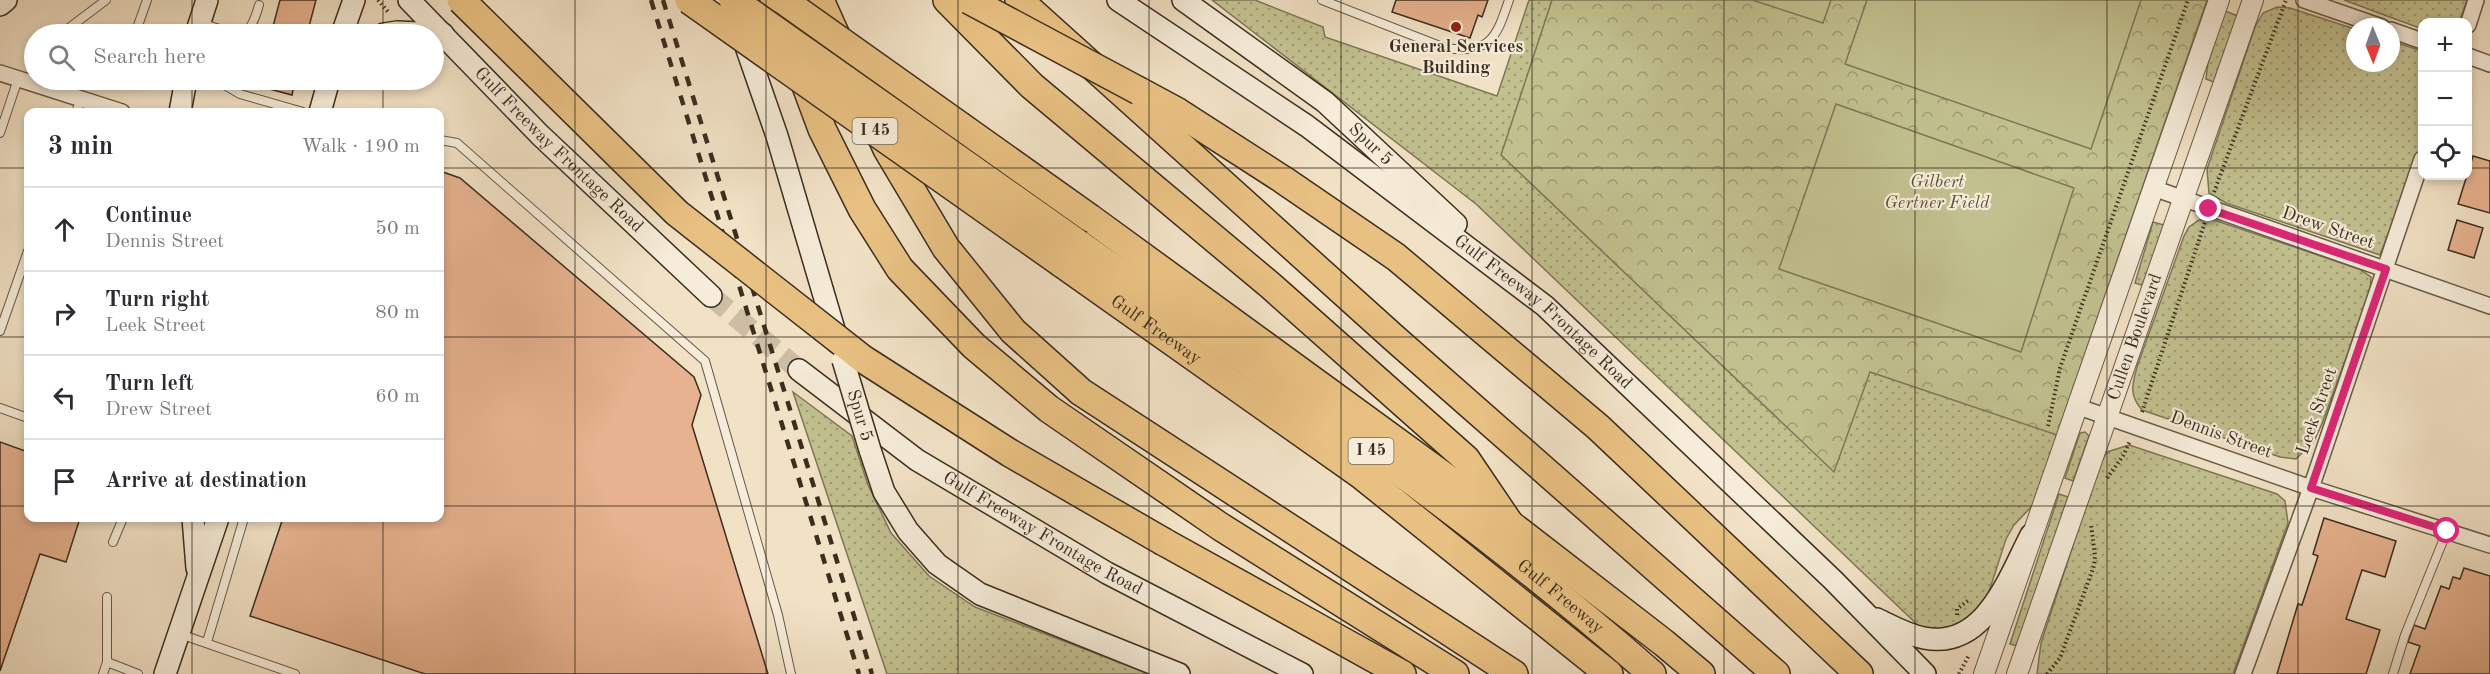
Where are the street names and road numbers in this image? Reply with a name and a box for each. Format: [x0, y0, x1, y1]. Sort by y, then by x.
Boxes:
street label: Gulf Freeway Frontage Road [471, 64, 647, 236]
road number: I 45 [852, 118, 898, 144]
street label: Spur 5 [1345, 120, 1396, 169]
street label: Drew Street [2279, 204, 2377, 252]
street label: Gulf Freeway Frontage Road [1451, 232, 1636, 393]
street label: Cullen Boulevard [2104, 271, 2166, 403]
street label: Gulf Freeway [1107, 292, 1205, 368]
street label: Leek Street [2294, 365, 2340, 457]
street label: Spur 5 [843, 388, 876, 444]
street label: Dennis Street [2168, 408, 2274, 462]
road number: I 45 [1348, 438, 1394, 464]
street label: Gulf Freeway Frontage Road [940, 468, 1145, 599]
street label: Gulf Freeway [1514, 556, 1608, 638]

